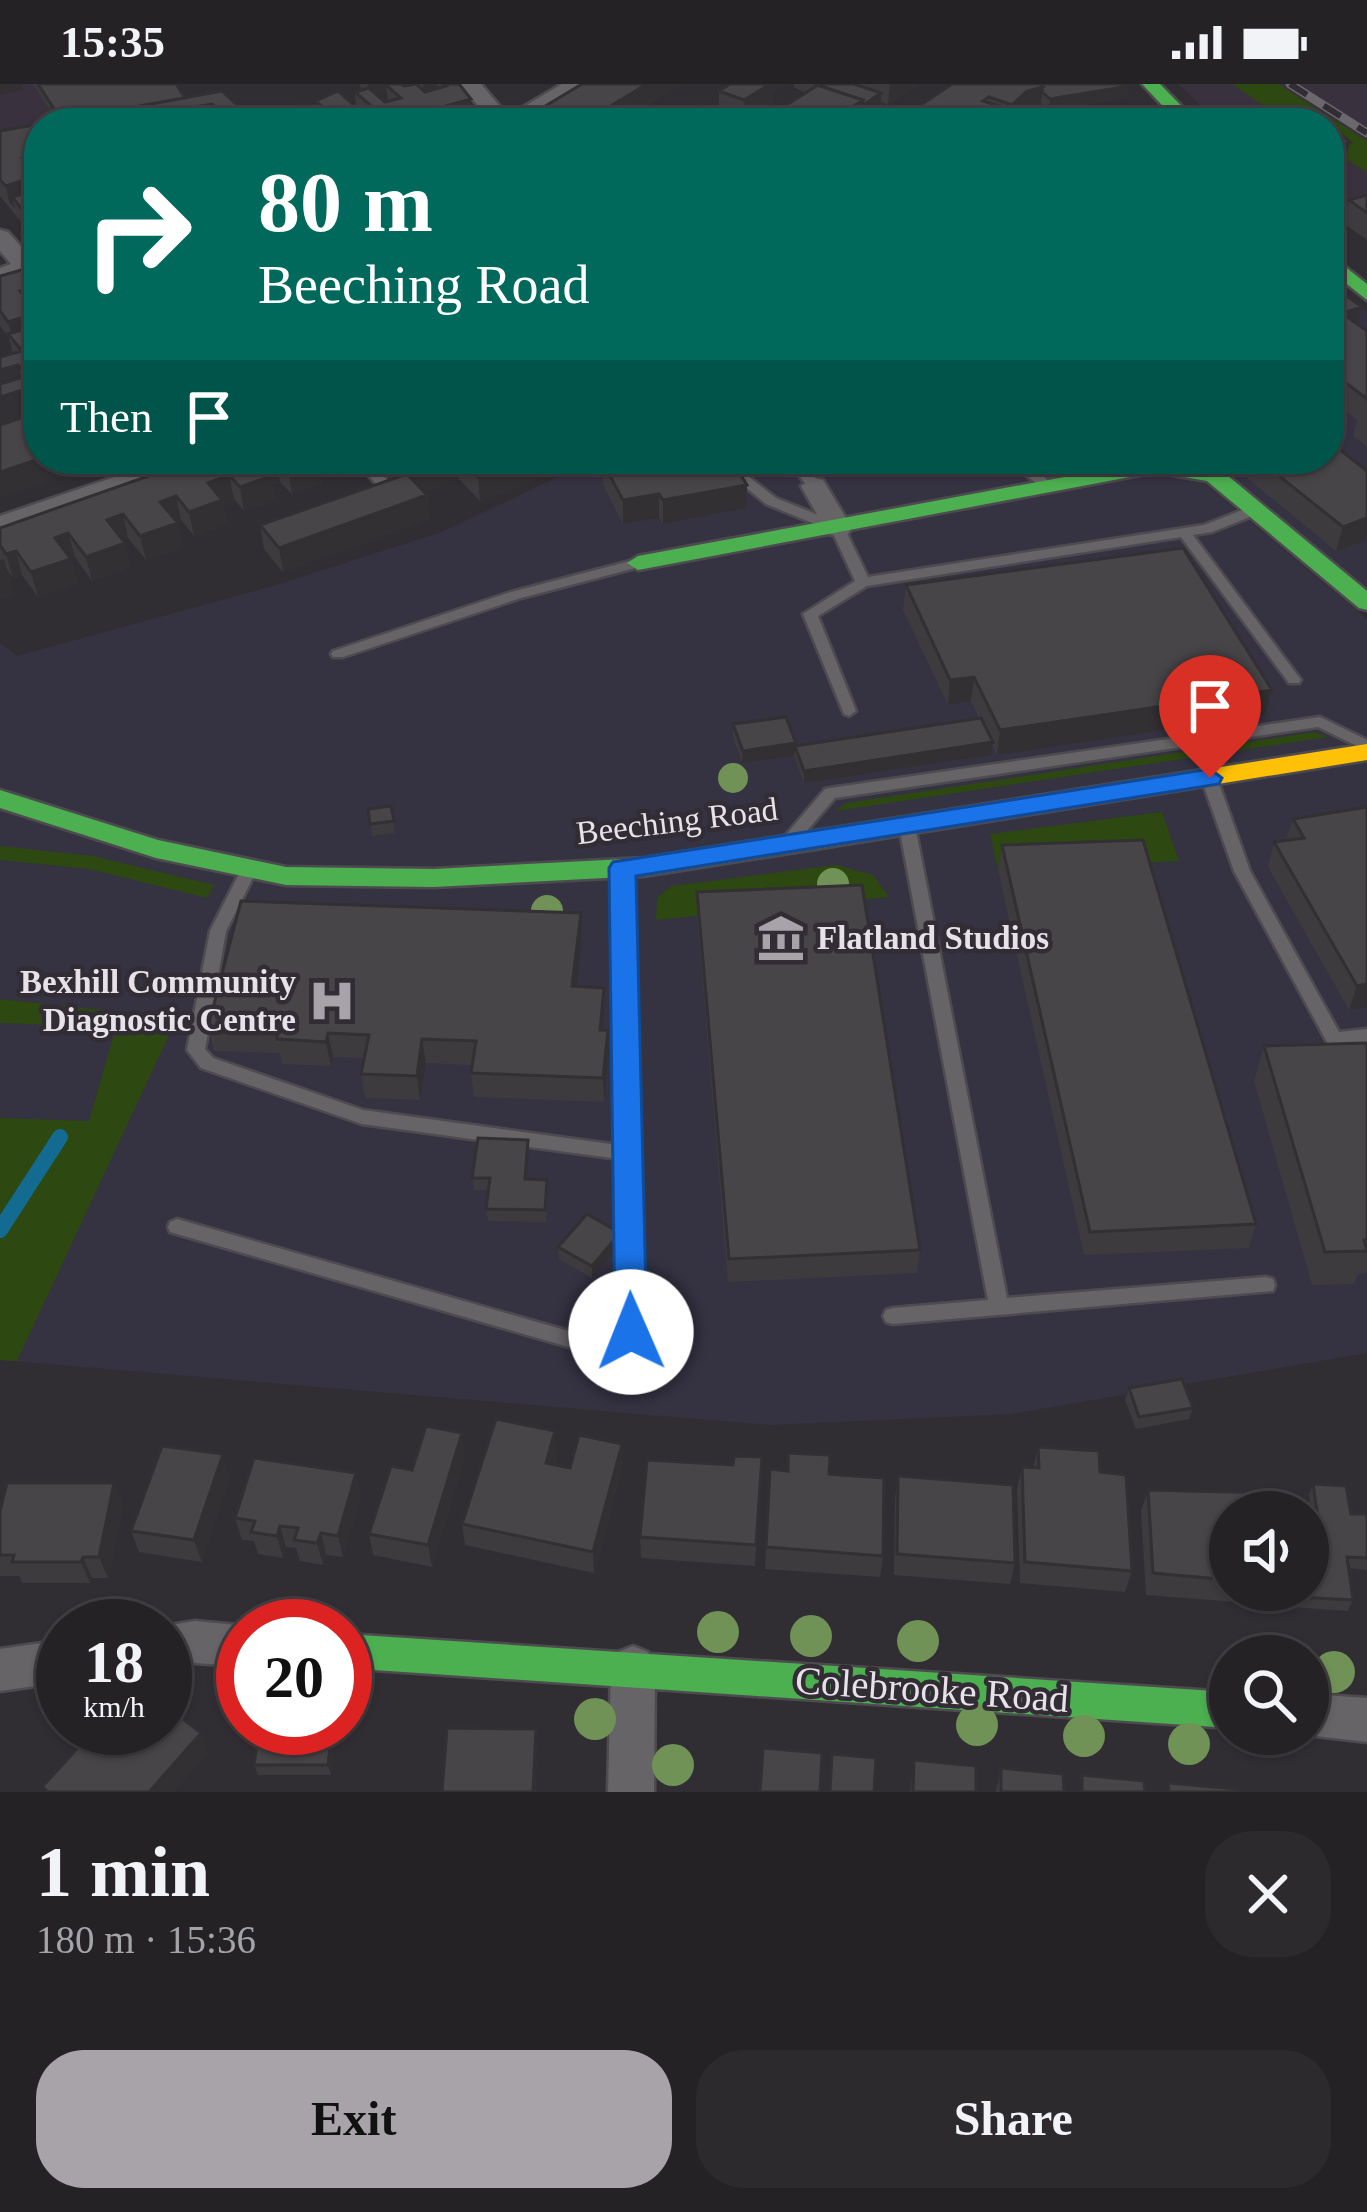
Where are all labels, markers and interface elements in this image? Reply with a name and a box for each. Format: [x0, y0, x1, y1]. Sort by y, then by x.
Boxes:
text: 15:35 [60, 17, 165, 67]
icon: right [60, 156, 216, 312]
text: 80 m [258, 156, 433, 249]
text: Beeching Road [258, 255, 589, 315]
icon: arrive [176, 384, 242, 450]
text: Then [60, 392, 152, 442]
pin [1159, 655, 1261, 778]
icon: arrive [1177, 673, 1243, 739]
street label: Beeching Road [574, 791, 780, 851]
museum icon: Flatland Studios [756, 913, 806, 963]
place label: Flatland Studios [817, 920, 1049, 956]
place label: Bexhill Community Diagnostic Centre [20, 964, 296, 1038]
hospital icon: Bexhill Community Diagnostic Centre [307, 976, 357, 1026]
position arrow [568, 1269, 694, 1395]
map controls [1209, 1491, 1329, 1755]
button: sound [1209, 1491, 1329, 1611]
speed limit sign: 20 [216, 1599, 372, 1755]
text: 18 [84, 1629, 144, 1695]
button: search [1209, 1635, 1329, 1755]
street label: Colebrooke Road [794, 1658, 1071, 1720]
text: km/h [83, 1690, 145, 1723]
button: close [1205, 1831, 1331, 1957]
text: 1 min [36, 1832, 210, 1912]
text: 180 m · 15:36 [36, 1918, 256, 1961]
button: Exit [36, 2050, 672, 2188]
button: Share [696, 2050, 1331, 2188]

